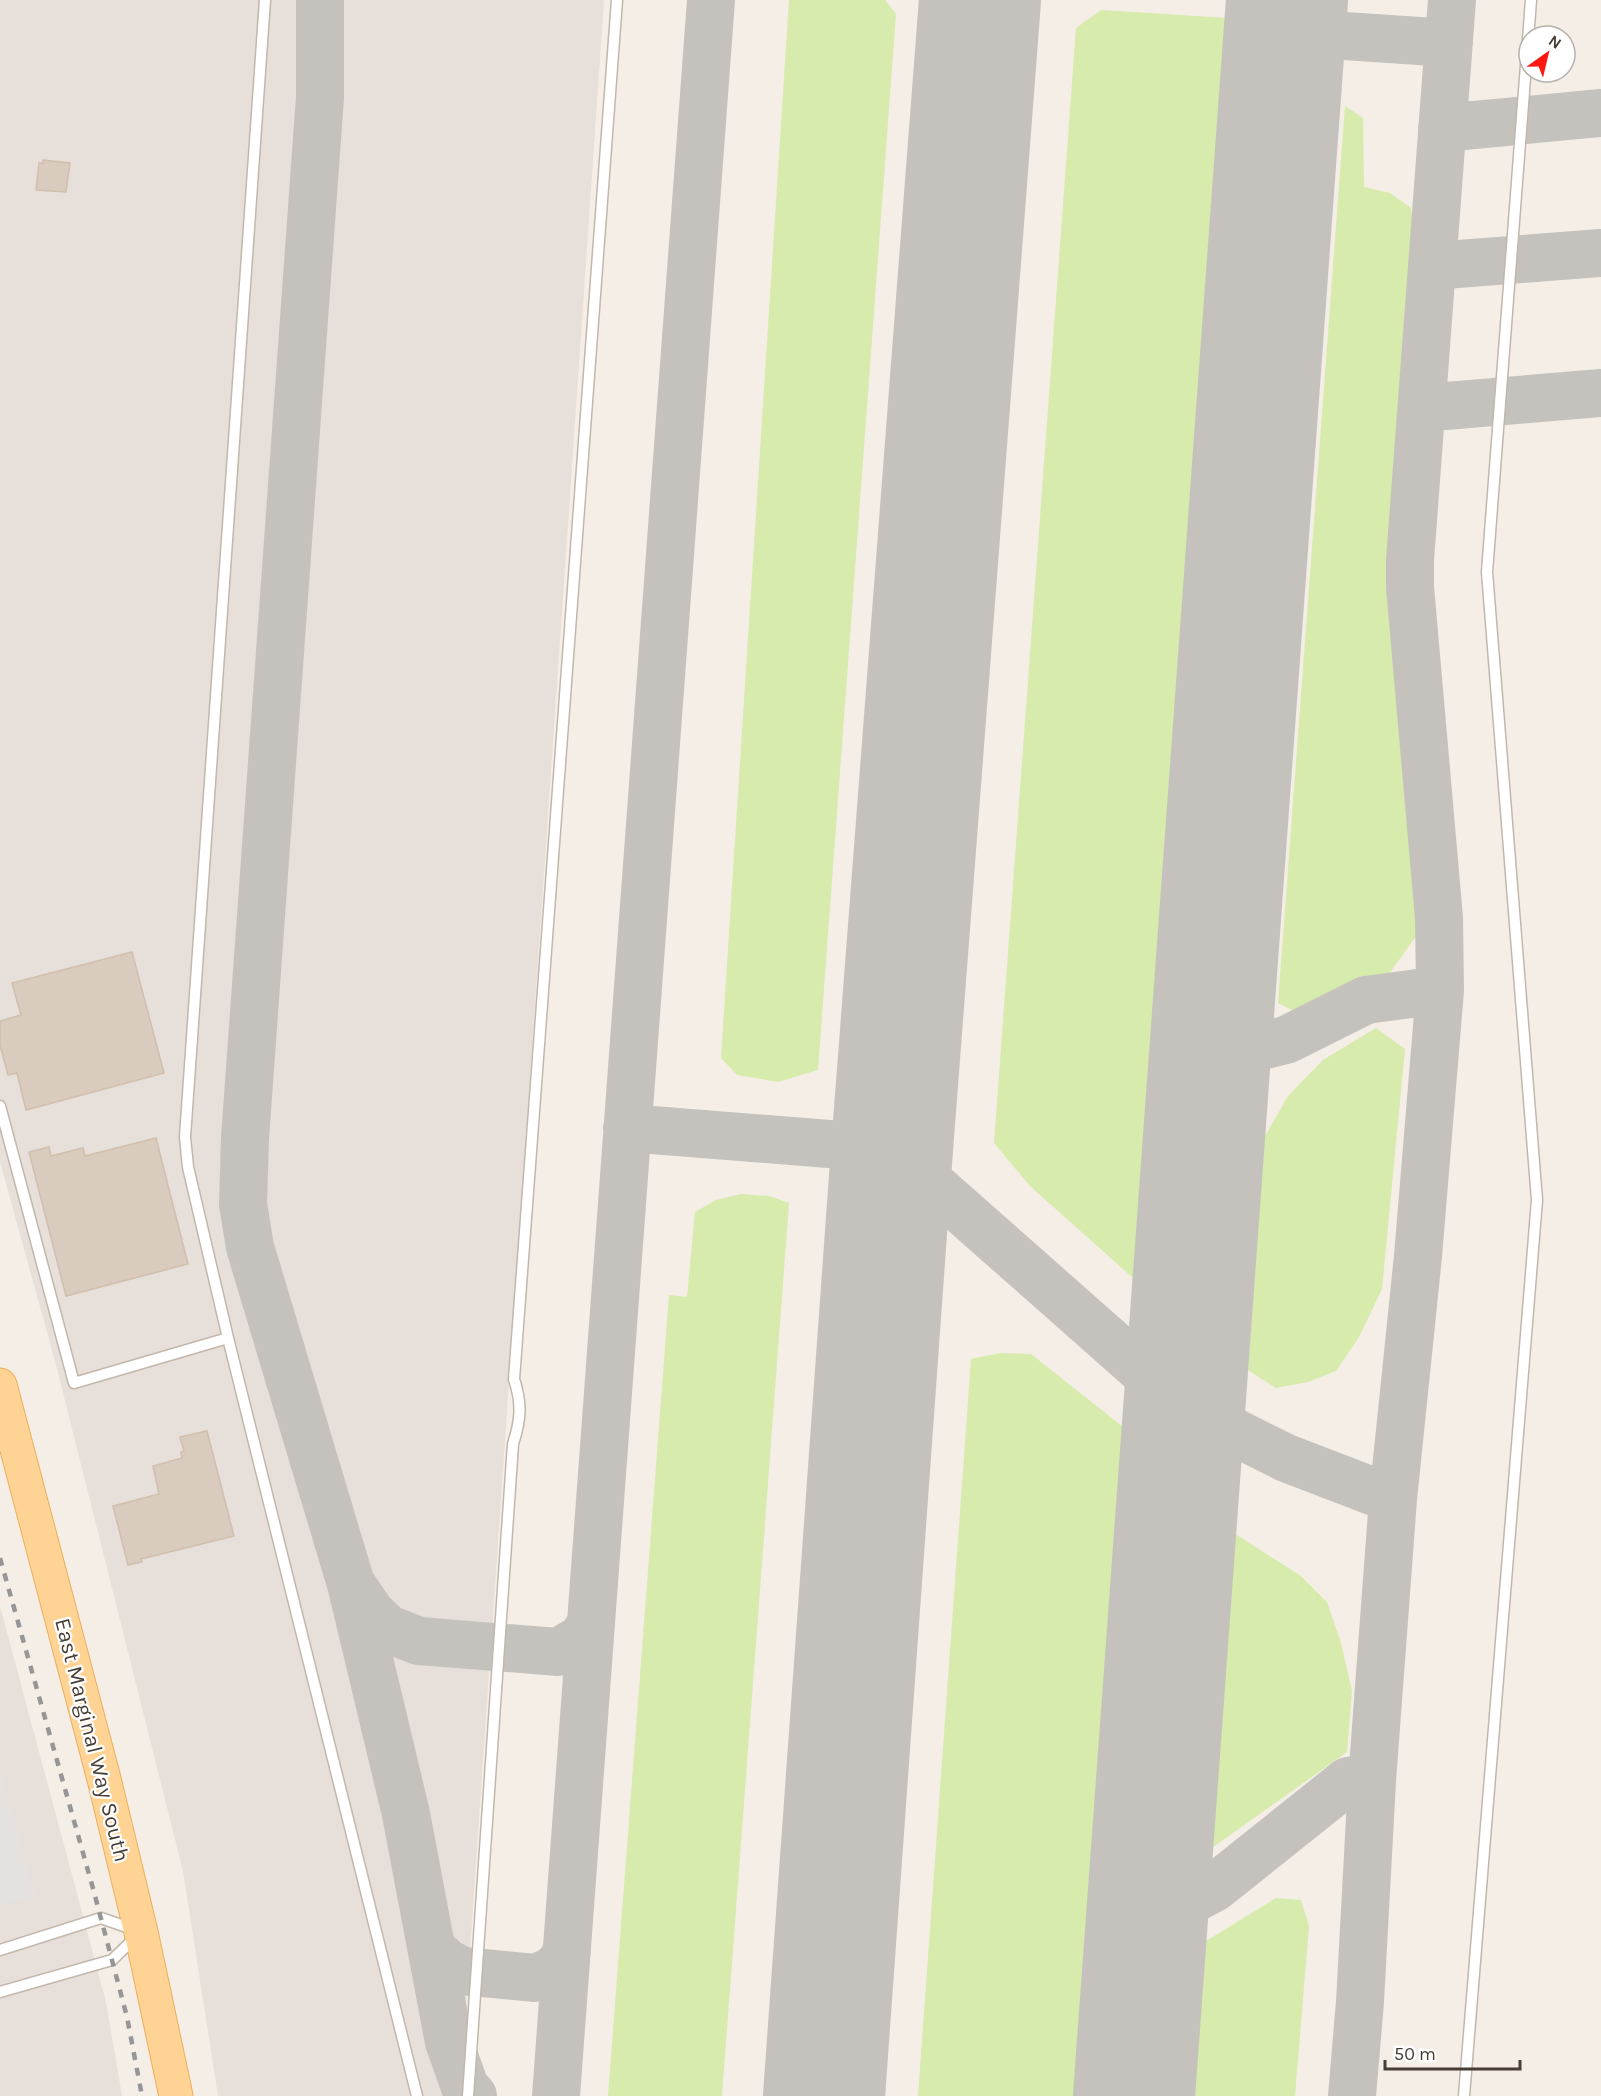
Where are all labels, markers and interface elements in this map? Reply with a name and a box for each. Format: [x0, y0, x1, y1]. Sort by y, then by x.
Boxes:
north arrow [1517, 24, 1577, 84]
text: N [1545, 31, 1565, 53]
street label: East Marginal Way South [49, 1615, 135, 1865]
scale bar [1385, 2033, 1520, 2071]
text: 50 m [1394, 2043, 1436, 2065]

